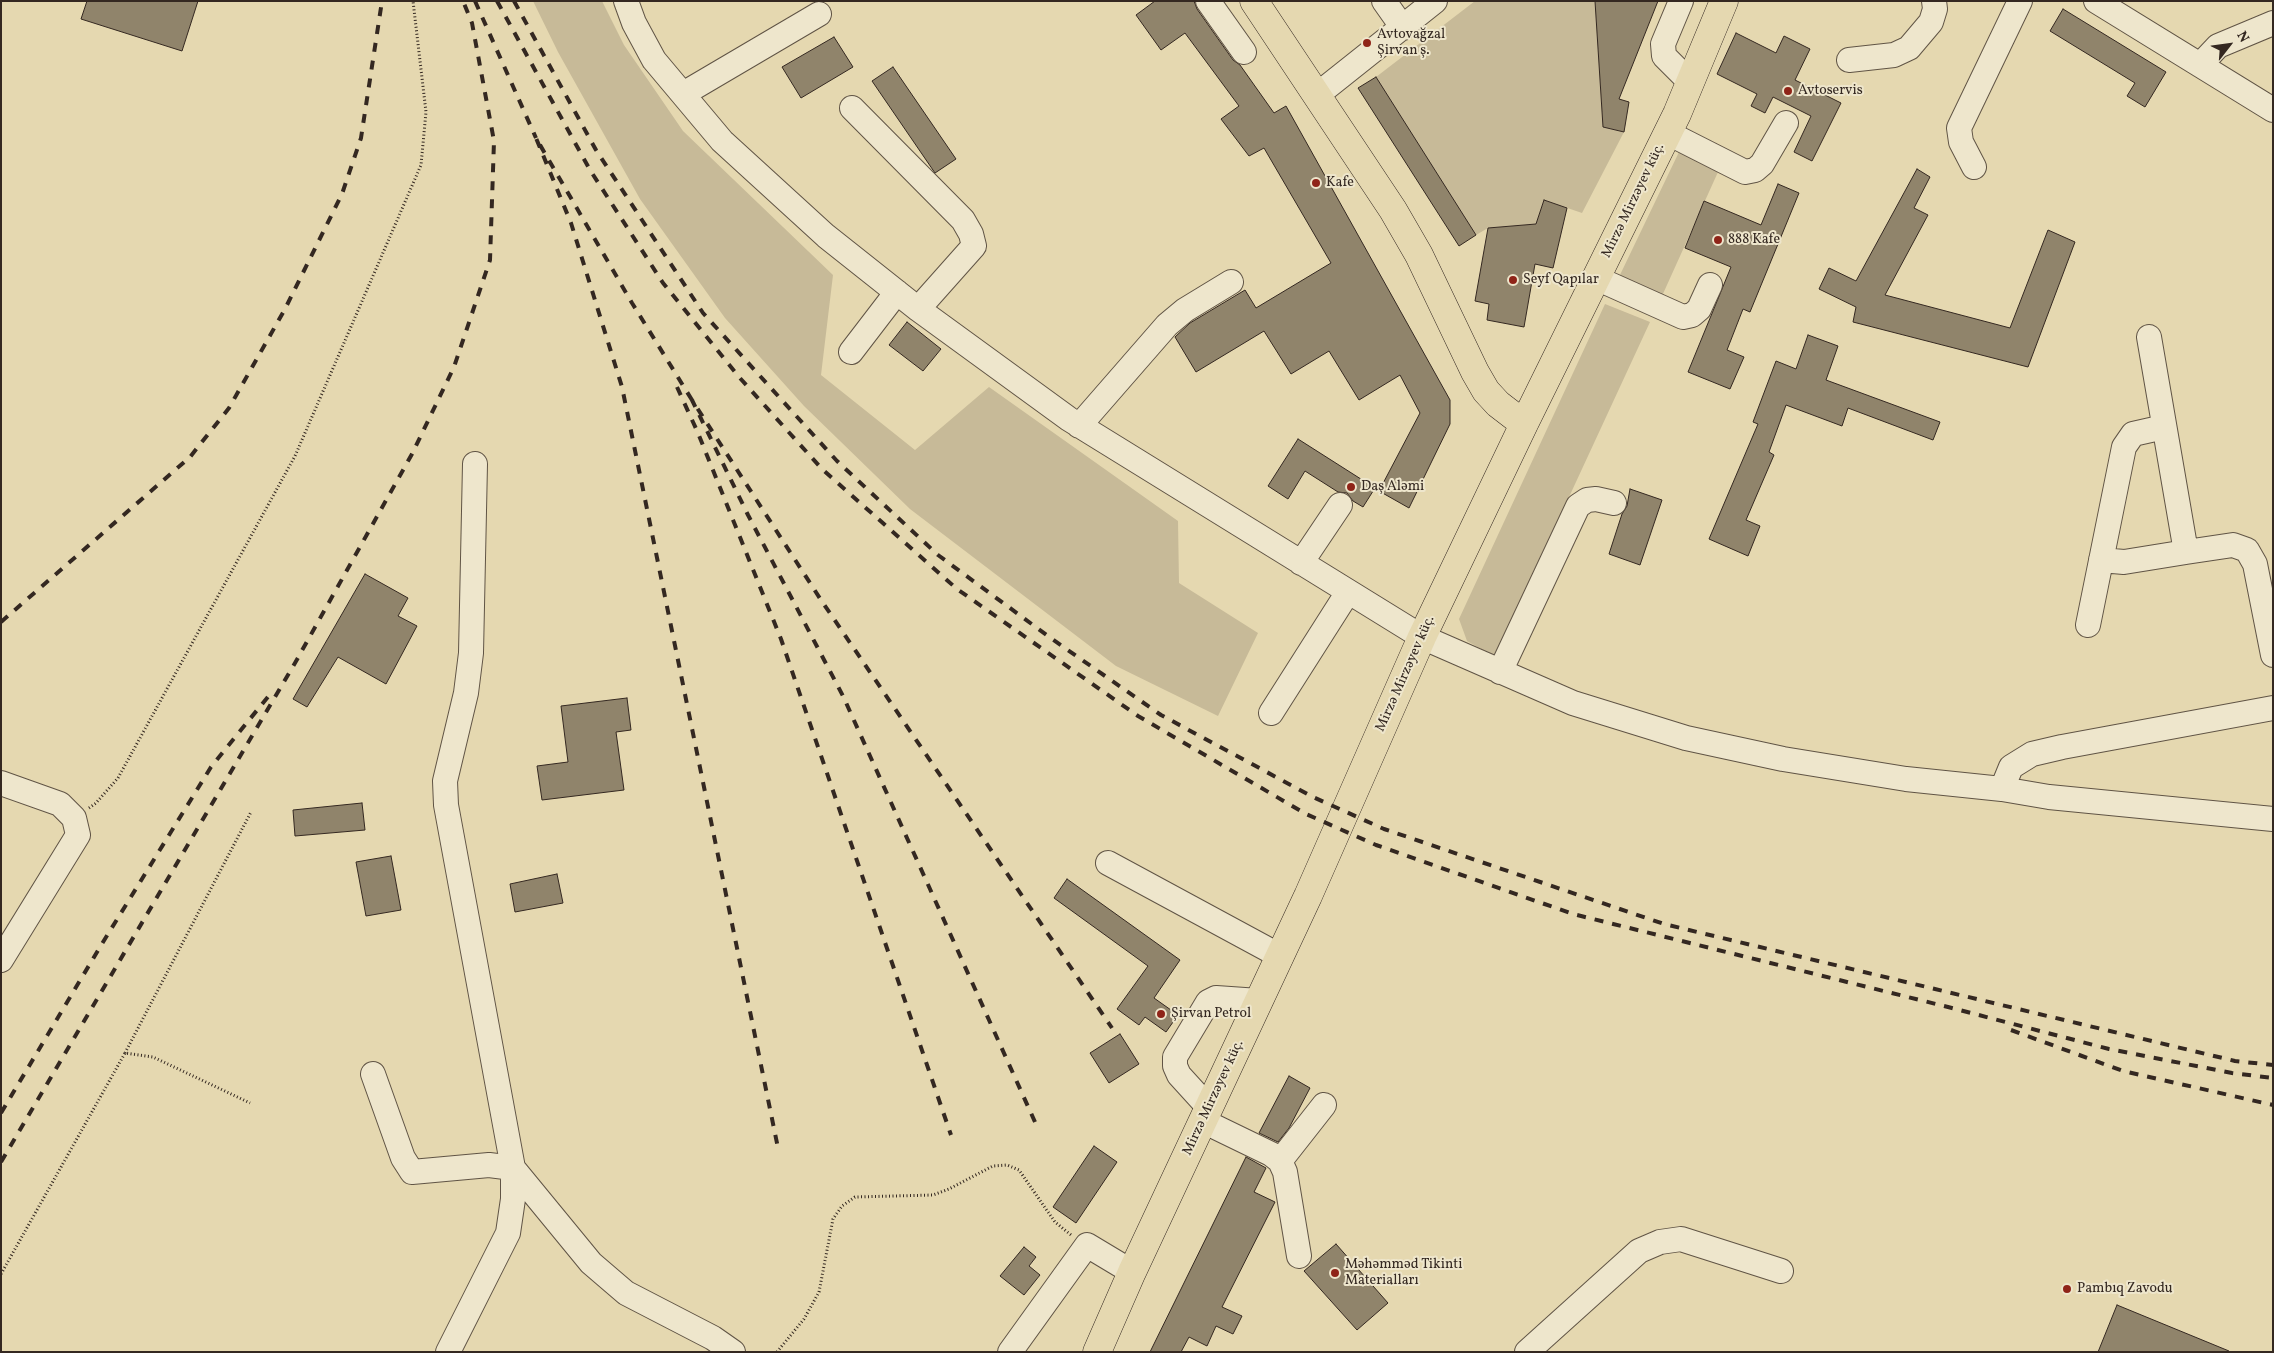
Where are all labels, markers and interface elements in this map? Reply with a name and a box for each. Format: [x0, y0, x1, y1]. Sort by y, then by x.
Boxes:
north arrow [2204, 20, 2254, 70]
place label: Avtovağzal Şirvan ş. [1377, 27, 1445, 59]
text: N [2232, 28, 2253, 46]
marker: Avtovağzal Şirvan ş. [1361, 37, 1373, 49]
place label: Avtoservis [1798, 83, 1863, 99]
marker: Avtoservis [1782, 85, 1794, 97]
street label: Mirzə Mirzəyev küç. [1599, 141, 1669, 261]
place label: Kafe [1326, 175, 1354, 191]
marker: Kafe [1310, 177, 1322, 189]
place label: 888 Kafe [1728, 232, 1780, 248]
marker: 888 Kafe [1712, 234, 1724, 246]
place label: Seyf Qapılar [1523, 272, 1599, 288]
marker: Seyf Qapılar [1507, 274, 1519, 286]
place label: Daş Aləmi [1361, 479, 1424, 495]
marker: Daş Aləmi [1345, 481, 1357, 493]
street label: Mirzə Mirzəyev küç. [1373, 613, 1439, 735]
place label: Şirvan Petrol [1171, 1006, 1251, 1022]
marker: Şirvan Petrol [1155, 1008, 1167, 1020]
street label: Mirzə Mirzəyev küç. [1180, 1038, 1248, 1158]
place label: Məhəmməd Tikinti Materialları [1345, 1257, 1462, 1290]
marker: Məhəmməd Tikinti Materialları [1329, 1267, 1341, 1279]
place label: Pambıq Zavodu [2077, 1281, 2173, 1297]
marker: Pambıq Zavodu [2061, 1283, 2073, 1295]

